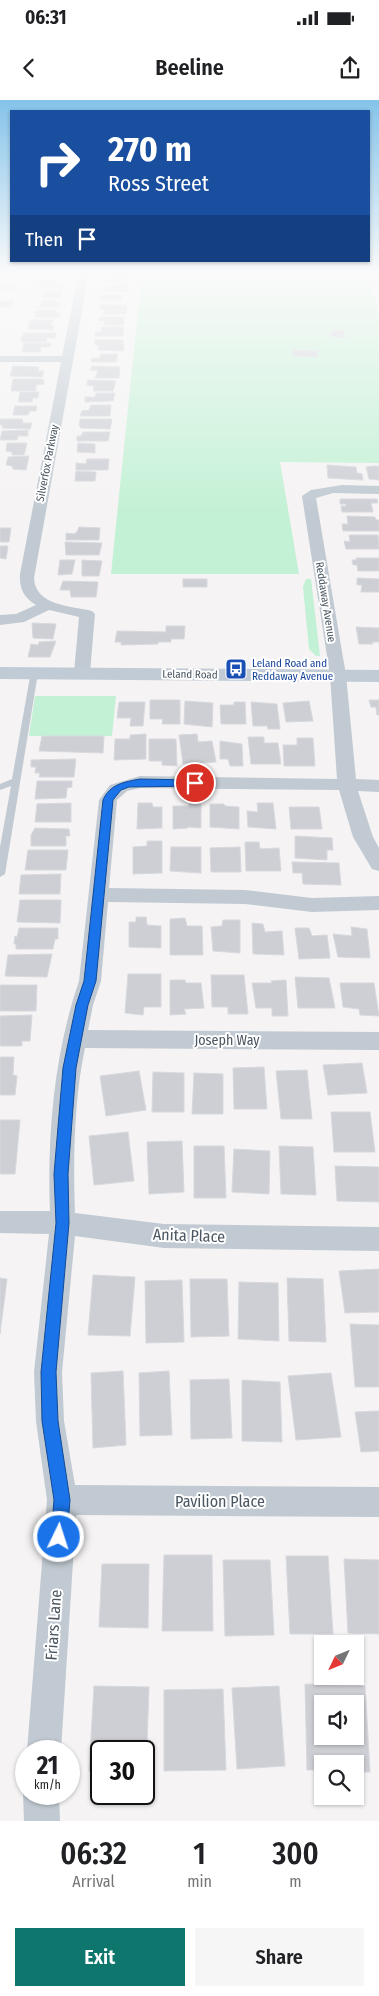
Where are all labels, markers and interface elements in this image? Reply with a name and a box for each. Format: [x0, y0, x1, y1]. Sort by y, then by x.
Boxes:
text: 06:31 [25, 6, 67, 29]
icon: back [15, 54, 43, 82]
text: Beeline [155, 54, 224, 81]
icon: share [336, 54, 364, 82]
text: 270 m [108, 128, 192, 170]
icon: right [25, 130, 90, 195]
text: Ross Street [108, 170, 209, 197]
icon: arrive [73, 225, 101, 253]
text: Then [25, 228, 63, 251]
street label: Silverfox Parkway [34, 423, 61, 503]
street label: Reddaway Avenue [313, 561, 338, 643]
bus stop icon: Leland Road and Reddaway Avenue [224, 657, 248, 681]
place label: Leland Road and Reddaway Avenue [252, 657, 333, 683]
street label: Leland Road [162, 668, 218, 681]
pin [174, 762, 216, 804]
icon: arrive [181, 769, 209, 797]
street label: Joseph Way [194, 1032, 260, 1049]
street label: Anita Place [153, 1225, 226, 1246]
street label: Pavilion Place [175, 1492, 265, 1511]
position arrow [32, 1510, 84, 1562]
street label: Friars Lane [42, 1589, 65, 1661]
north arrow [314, 1635, 364, 1685]
map controls [314, 1635, 364, 1805]
button: sound [314, 1695, 364, 1745]
speed limit sign: 30 [90, 1740, 155, 1805]
text: 21 [37, 1751, 58, 1781]
button: search [314, 1755, 364, 1805]
text: km/h [34, 1778, 61, 1792]
text: 06:32 [60, 1836, 127, 1872]
text: 1 [193, 1836, 206, 1872]
text: 300 [272, 1836, 319, 1872]
text: Arrival [72, 1872, 115, 1891]
text: min [187, 1872, 212, 1891]
text: m [289, 1872, 302, 1891]
button: Exit [15, 1928, 185, 1986]
button: Share [195, 1928, 364, 1986]

